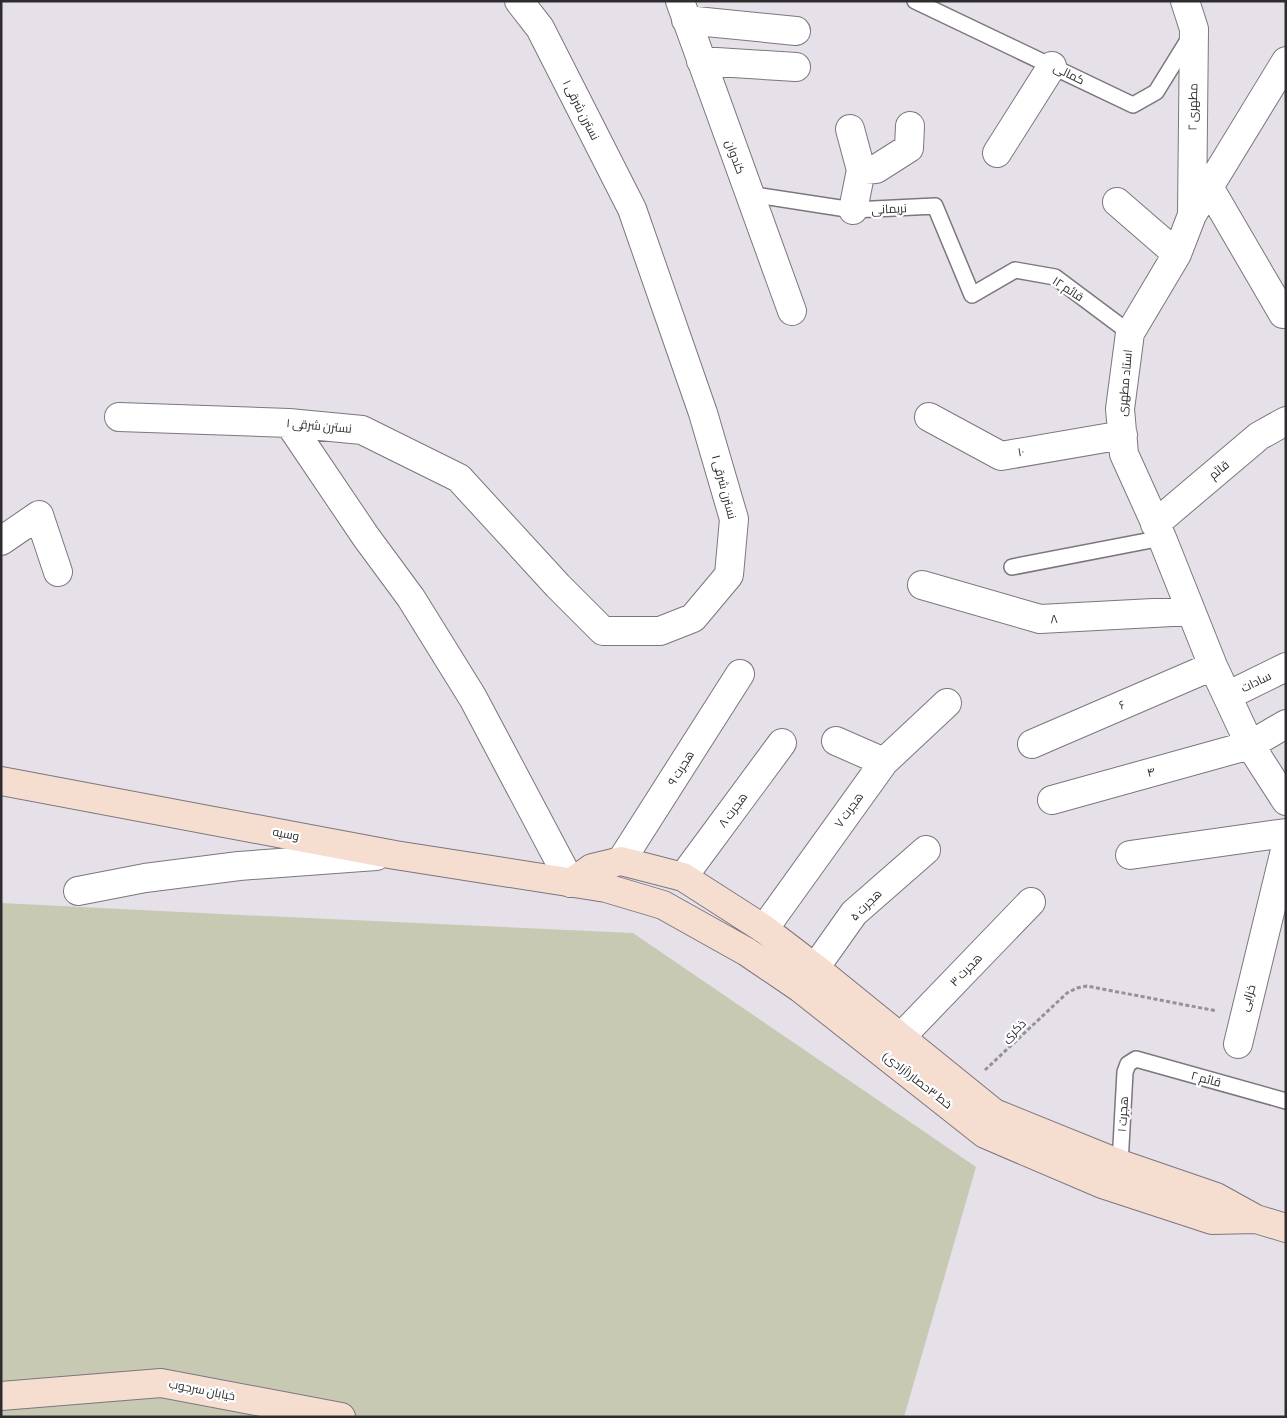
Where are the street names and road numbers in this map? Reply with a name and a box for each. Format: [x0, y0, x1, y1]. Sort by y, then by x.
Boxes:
street label: کمالی [1051, 60, 1087, 88]
street label: نسترن شرقی ۱ [560, 78, 602, 142]
street label: مطهری ۲ [1186, 83, 1200, 131]
street label: کندوان [722, 138, 748, 176]
street label: نریمانی [871, 201, 907, 217]
street label: قائم ۱۲ [1049, 274, 1086, 305]
street label: استاد مطهری [1115, 349, 1135, 417]
street label: نسترن شرقی ۱ [286, 416, 352, 436]
street label: ۱۰ [1016, 445, 1026, 459]
street label: نسترن شرقی ۱ [709, 453, 739, 521]
street label: قائم [1206, 458, 1233, 483]
street label: ۸ [1050, 612, 1059, 626]
street label: سادات [1239, 669, 1274, 695]
street label: ۶ [1117, 697, 1127, 713]
street label: هجرت ۹ [665, 748, 697, 788]
street label: ۴ [1145, 764, 1157, 780]
street label: هجرت ۸ [715, 790, 751, 830]
street label: هجرت ۷ [832, 790, 866, 830]
street label: وسیه [271, 825, 301, 843]
street label: هجرت ۵ [847, 886, 885, 924]
street label: هجرت ۳ [947, 951, 985, 989]
street label: خزایی [1237, 983, 1259, 1013]
street label: ذکری [999, 1016, 1029, 1046]
street label: خط ۳حصار(آزادی) [879, 1048, 955, 1112]
street label: قائم ۲ [1189, 1068, 1223, 1091]
street label: هجرت ۱ [1115, 1096, 1131, 1132]
street label: خیابان سرجوب [168, 1377, 236, 1403]

